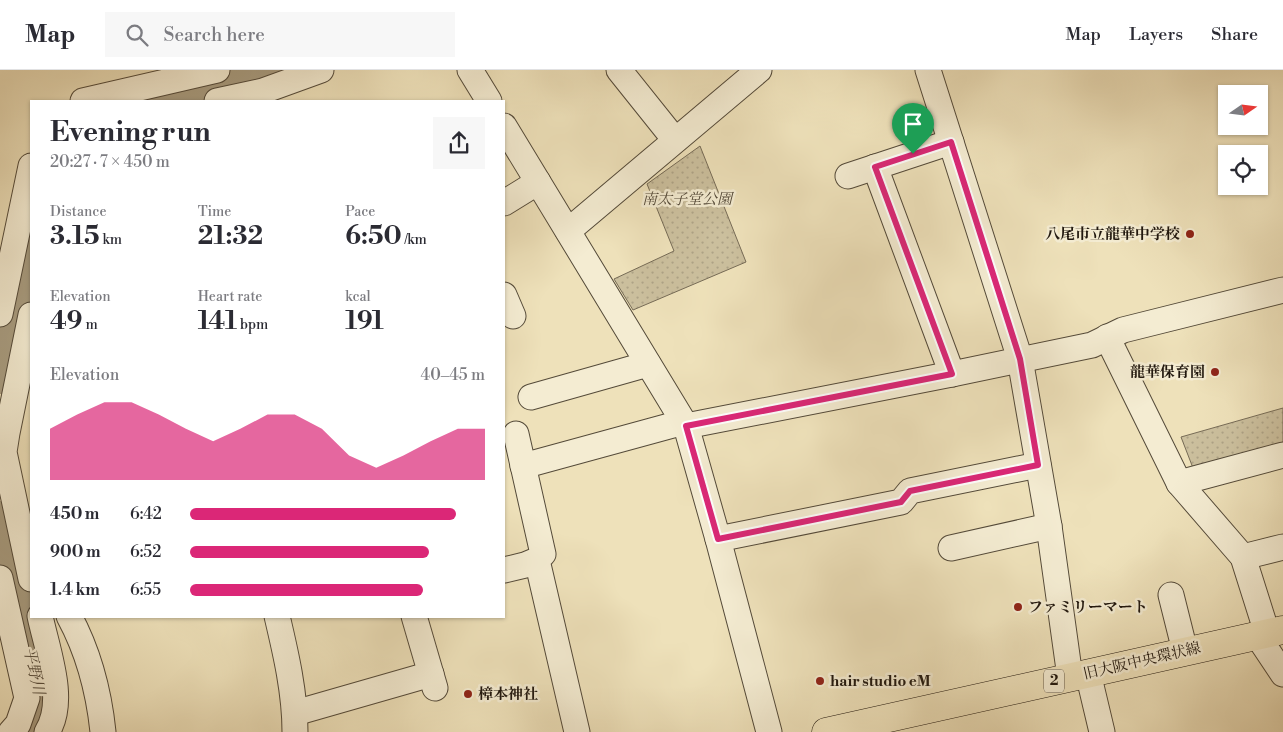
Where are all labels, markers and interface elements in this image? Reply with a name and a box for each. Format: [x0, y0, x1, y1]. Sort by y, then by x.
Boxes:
search box [105, 12, 455, 57]
text: Map [25, 20, 75, 50]
icon: search [123, 21, 151, 49]
text: Search here [163, 23, 265, 47]
text: Map [1066, 23, 1101, 46]
text: Layers [1129, 23, 1183, 46]
text: Share [1211, 23, 1258, 46]
north arrow [1218, 85, 1268, 135]
map controls [1218, 85, 1268, 195]
pin [892, 103, 934, 154]
icon: arrive [899, 110, 927, 138]
text: Evening run [50, 115, 211, 150]
button: share [433, 117, 485, 169]
button: locate [1218, 145, 1268, 195]
text: 20:27 · 7 × 450 m [50, 152, 170, 172]
park label: 南太子堂公園 [642, 190, 735, 209]
text: Distance [50, 203, 107, 221]
text: Time [198, 203, 231, 221]
text: Pace [345, 203, 375, 221]
text: 3.15 [50, 221, 100, 252]
text: 21:32 [198, 221, 263, 252]
text: 6:50 [345, 221, 402, 252]
place label: 八尾市立龍華中学校 [1045, 225, 1180, 244]
marker: 八尾市立龍華中学校 [1184, 228, 1196, 240]
text: km [100, 231, 122, 249]
text: /km [402, 231, 427, 249]
text: Elevation [50, 288, 111, 306]
text: Heart rate [198, 288, 262, 306]
text: kcal [345, 288, 371, 306]
text: 49 [50, 306, 83, 337]
text: 141 [198, 306, 237, 337]
text: 191 [345, 306, 384, 337]
text: m [83, 316, 98, 334]
text: bpm [237, 316, 268, 334]
place label: 龍華保育園 [1130, 363, 1205, 382]
text: Elevation [50, 365, 119, 385]
text: 40–45 m [421, 365, 485, 385]
marker: 龍華保育園 [1209, 366, 1221, 378]
text: 450 m [50, 504, 99, 524]
text: 6:42 [130, 504, 162, 524]
text: 900 m [50, 542, 100, 562]
text: 6:52 [130, 542, 161, 562]
text: 1.4 km [50, 580, 100, 600]
text: 6:55 [130, 580, 161, 600]
place label: ファミリーマート [1028, 598, 1148, 617]
marker: ファミリーマート [1012, 601, 1024, 613]
street label: 旧大阪中央環状線 [1081, 638, 1203, 684]
water label: 平野川 [19, 645, 49, 699]
road number: 2 [1044, 670, 1064, 692]
place label: hair studio eM [830, 672, 931, 691]
marker: hair studio eM [814, 675, 826, 687]
place label: 樟本神社 [478, 685, 538, 704]
marker: 樟本神社 [462, 688, 474, 700]

